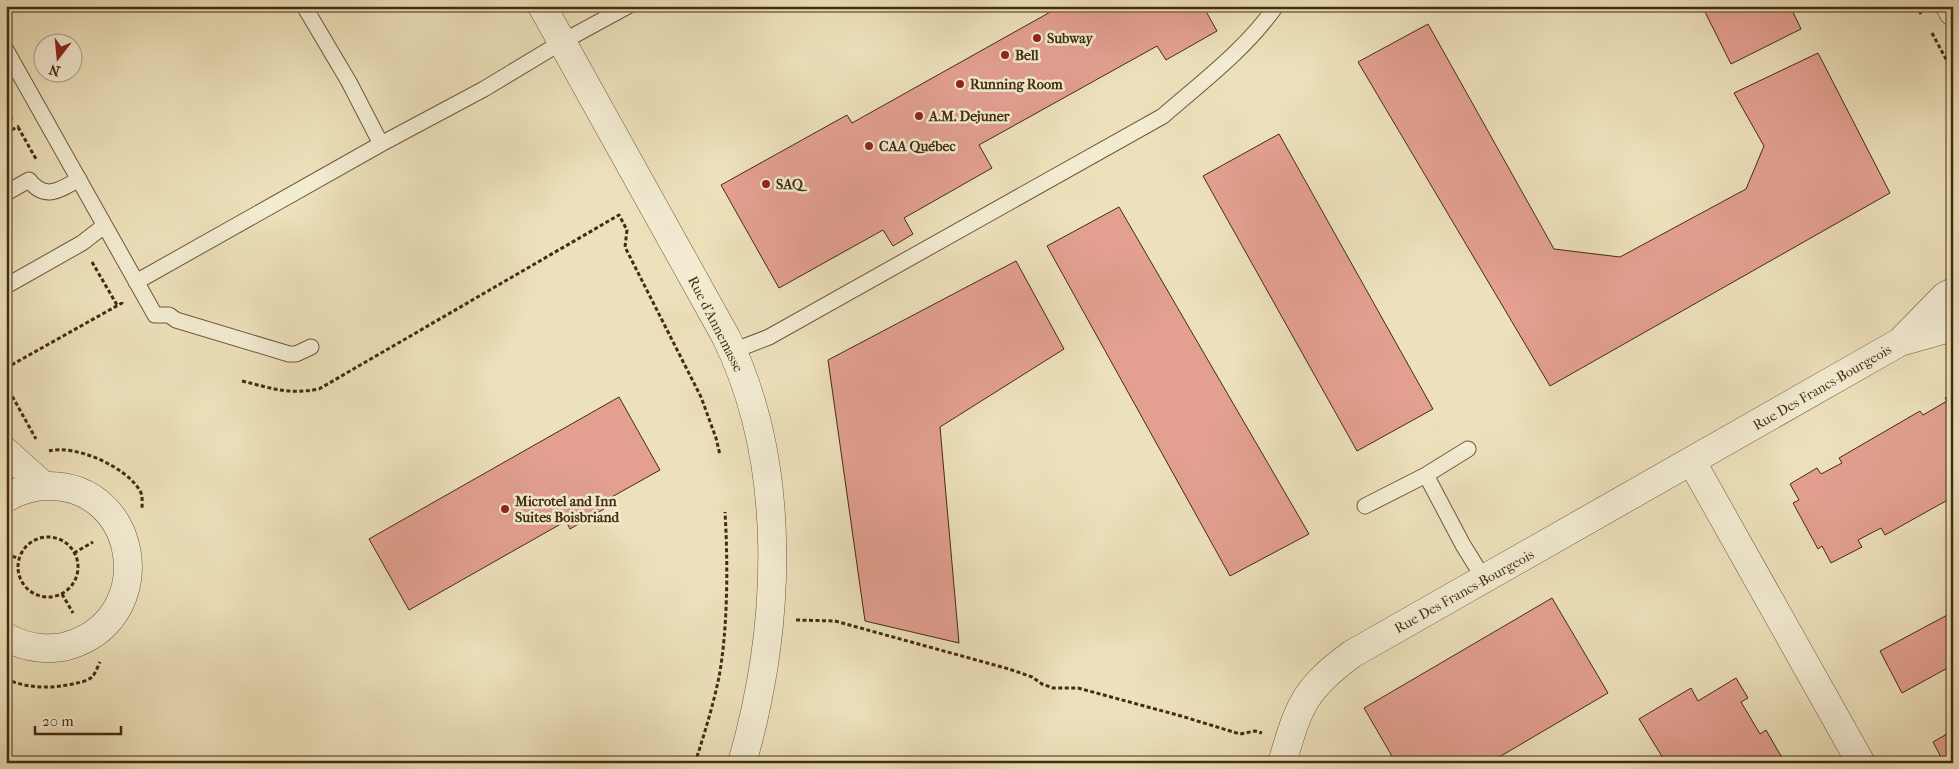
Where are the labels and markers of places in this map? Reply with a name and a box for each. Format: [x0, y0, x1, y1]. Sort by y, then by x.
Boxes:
place label: Subway [1047, 30, 1095, 47]
marker: Subway [1031, 32, 1043, 44]
place label: Bell [1015, 47, 1039, 64]
marker: Bell [999, 49, 1011, 61]
place label: Running Room [970, 76, 1063, 93]
marker: Running Room [954, 78, 966, 90]
place label: A.M. Dejuner [928, 108, 1011, 125]
marker: A.M. Dejuner [913, 110, 925, 122]
place label: CAA Québec [879, 138, 956, 155]
marker: CAA Québec [863, 140, 875, 152]
place label: SAQ [776, 176, 808, 193]
marker: SAQ [760, 178, 772, 190]
place label: Microtel and Inn Suites Boisbriand [514, 493, 621, 526]
marker: Microtel and Inn Suites Boisbriand [499, 503, 511, 515]

